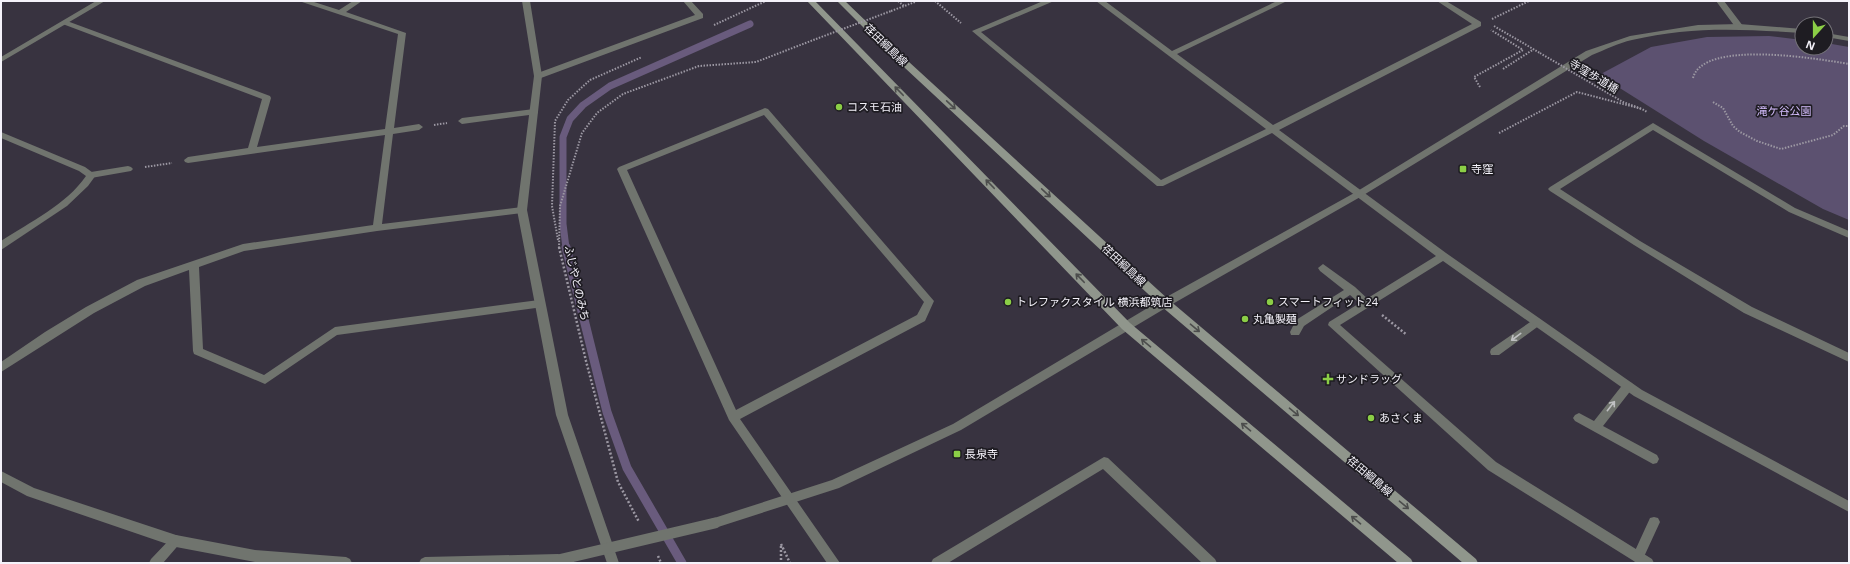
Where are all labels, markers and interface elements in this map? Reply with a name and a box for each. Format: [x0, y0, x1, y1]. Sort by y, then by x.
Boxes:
north arrow [1794, 16, 1834, 56]
street label: 荏田綱島線 [861, 20, 911, 69]
text: N [1803, 37, 1817, 54]
street label: 寺窪歩道橋 [1567, 55, 1622, 96]
one-way arrow [895, 86, 904, 96]
place label: コスモ石油 [847, 99, 902, 114]
one-way arrow [945, 100, 955, 109]
marker: コスモ石油 [834, 102, 844, 112]
park label: 滝ケ谷公園 [1757, 103, 1812, 118]
place label: 寺窪 [1471, 161, 1493, 176]
marker: 寺窪 [1458, 164, 1468, 174]
one-way arrow [985, 179, 995, 189]
one-way arrow [1041, 188, 1051, 198]
street label: 荏田綱島線 [1099, 240, 1150, 289]
street label: ふじやとのみち [562, 244, 593, 322]
one-way arrow [1075, 273, 1085, 283]
place label: トレファクスタイル 横浜都筑店 [1016, 294, 1173, 309]
place label: スマートフィット24 [1278, 294, 1379, 309]
marker: トレファクスタイル 横浜都筑店 [1003, 297, 1013, 307]
marker: スマートフィット24 [1265, 297, 1275, 307]
place label: 丸亀製麺 [1253, 311, 1297, 326]
marker: 丸亀製麺 [1240, 314, 1250, 324]
one-way arrow [1189, 323, 1200, 332]
one-way arrow [1510, 333, 1521, 341]
one-way arrow [1141, 338, 1152, 347]
place label: サンドラッグ [1336, 371, 1402, 386]
marker: サンドラッグ [1323, 374, 1333, 384]
one-way arrow [1607, 401, 1616, 412]
one-way arrow [1289, 407, 1299, 416]
place label: あさくま [1379, 410, 1423, 425]
marker: あさくま [1366, 413, 1376, 423]
one-way arrow [1240, 422, 1251, 431]
place label: 長泉寺 [965, 446, 998, 461]
marker: 長泉寺 [952, 449, 962, 459]
street label: 荏田綱島線 [1344, 452, 1396, 499]
one-way arrow [1398, 500, 1409, 509]
one-way arrow [1350, 515, 1361, 524]

